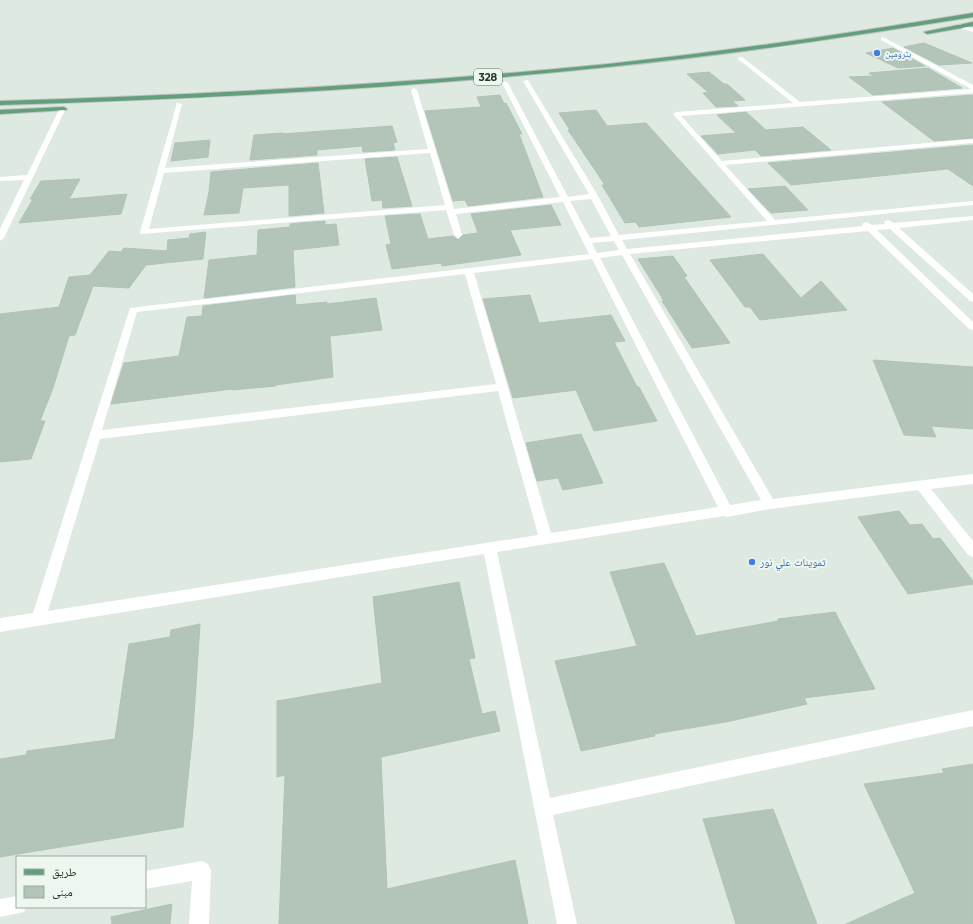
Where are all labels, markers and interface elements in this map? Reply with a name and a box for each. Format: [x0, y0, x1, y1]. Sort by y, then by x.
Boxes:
marker: بترومين [872, 48, 882, 58]
place label: بترومين [885, 48, 912, 59]
road number: 328 [474, 69, 502, 85]
place label: تموينات علي نور [759, 555, 826, 571]
marker: تموينات علي نور [747, 557, 757, 567]
legend [16, 856, 146, 908]
text: طريق [52, 864, 77, 879]
text: مبنى [52, 884, 73, 899]

